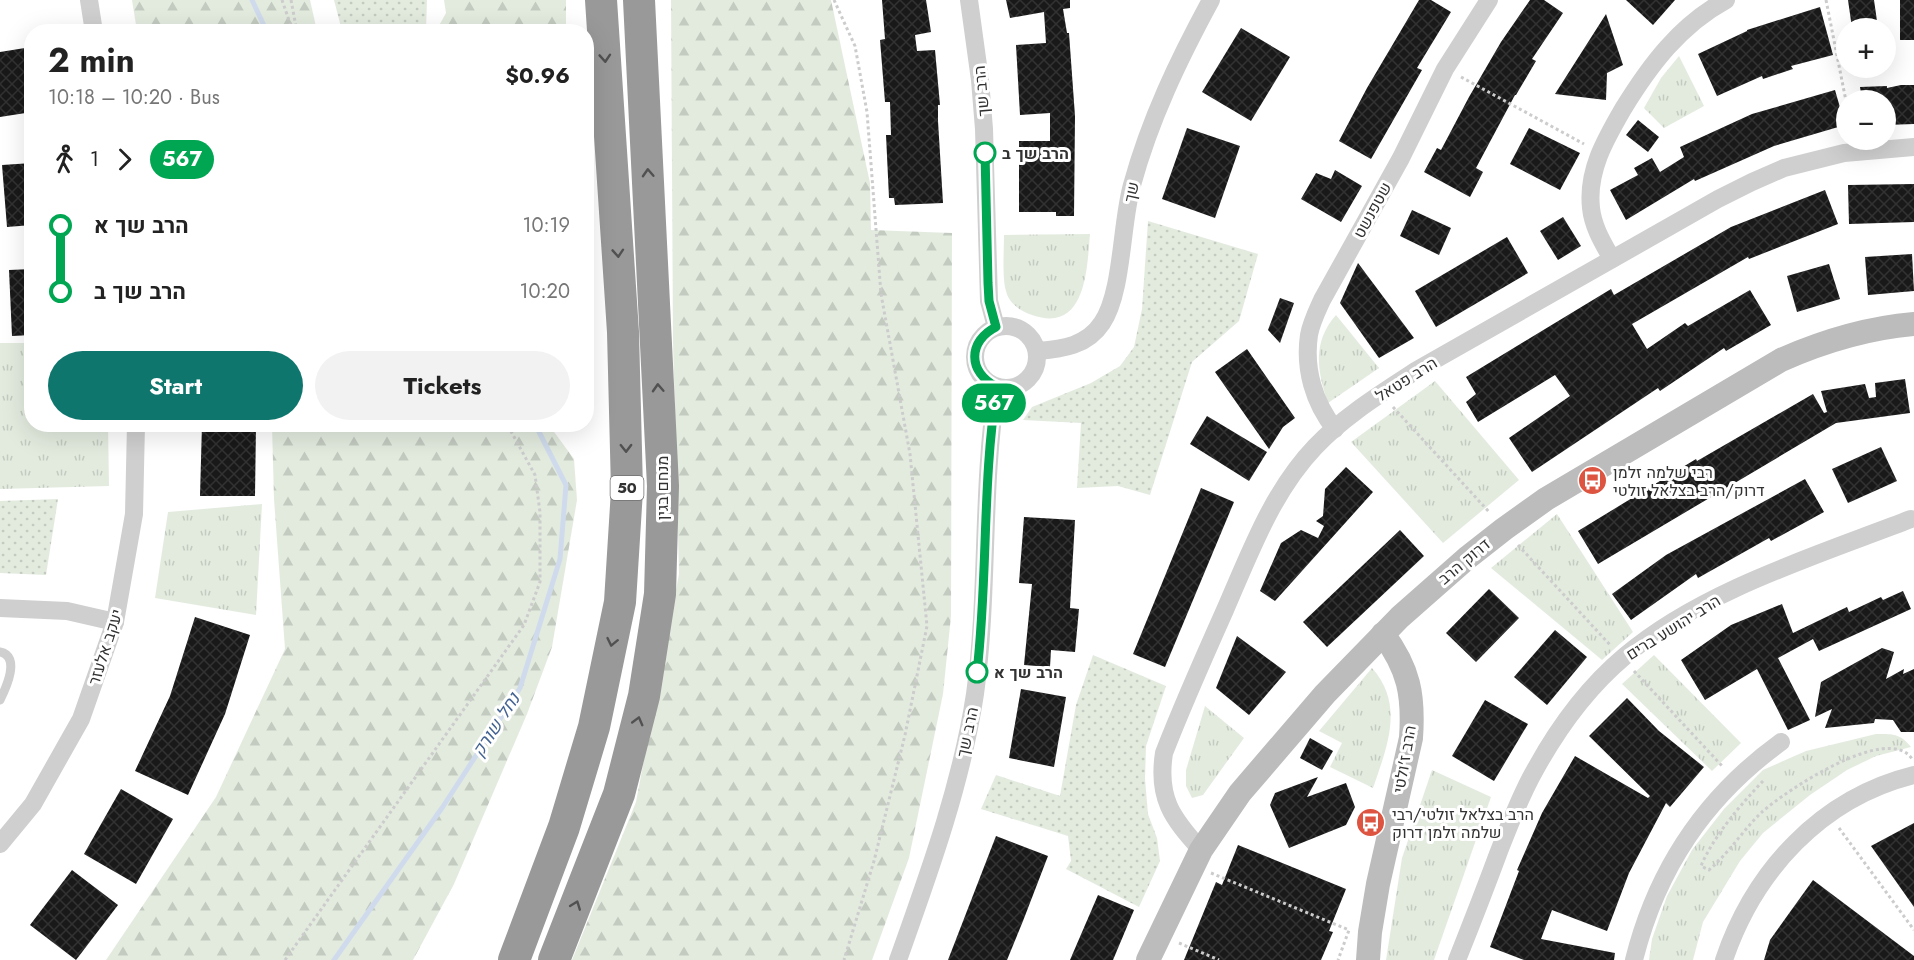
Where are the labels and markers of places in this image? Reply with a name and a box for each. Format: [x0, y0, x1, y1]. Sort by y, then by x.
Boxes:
marker: הרב שך ב [974, 142, 996, 164]
place label: הרב שך ב [1002, 142, 1069, 165]
place label: רבי שלמה זלמן דרוק/הרב בצלאל זולטי [1613, 461, 1765, 502]
bus stop icon: רבי שלמה זלמן דרוק/הרב בצלאל זולטי [1576, 465, 1608, 497]
marker: הרב שך א [966, 661, 988, 683]
place label: הרב שך א [994, 661, 1063, 684]
place label: הרב בצלאל זולטי/רבי שלמה זלמן דרוק [1392, 803, 1534, 844]
bus stop icon: הרב בצלאל זולטי/רבי שלמה זלמן דרוק [1355, 807, 1387, 839]

